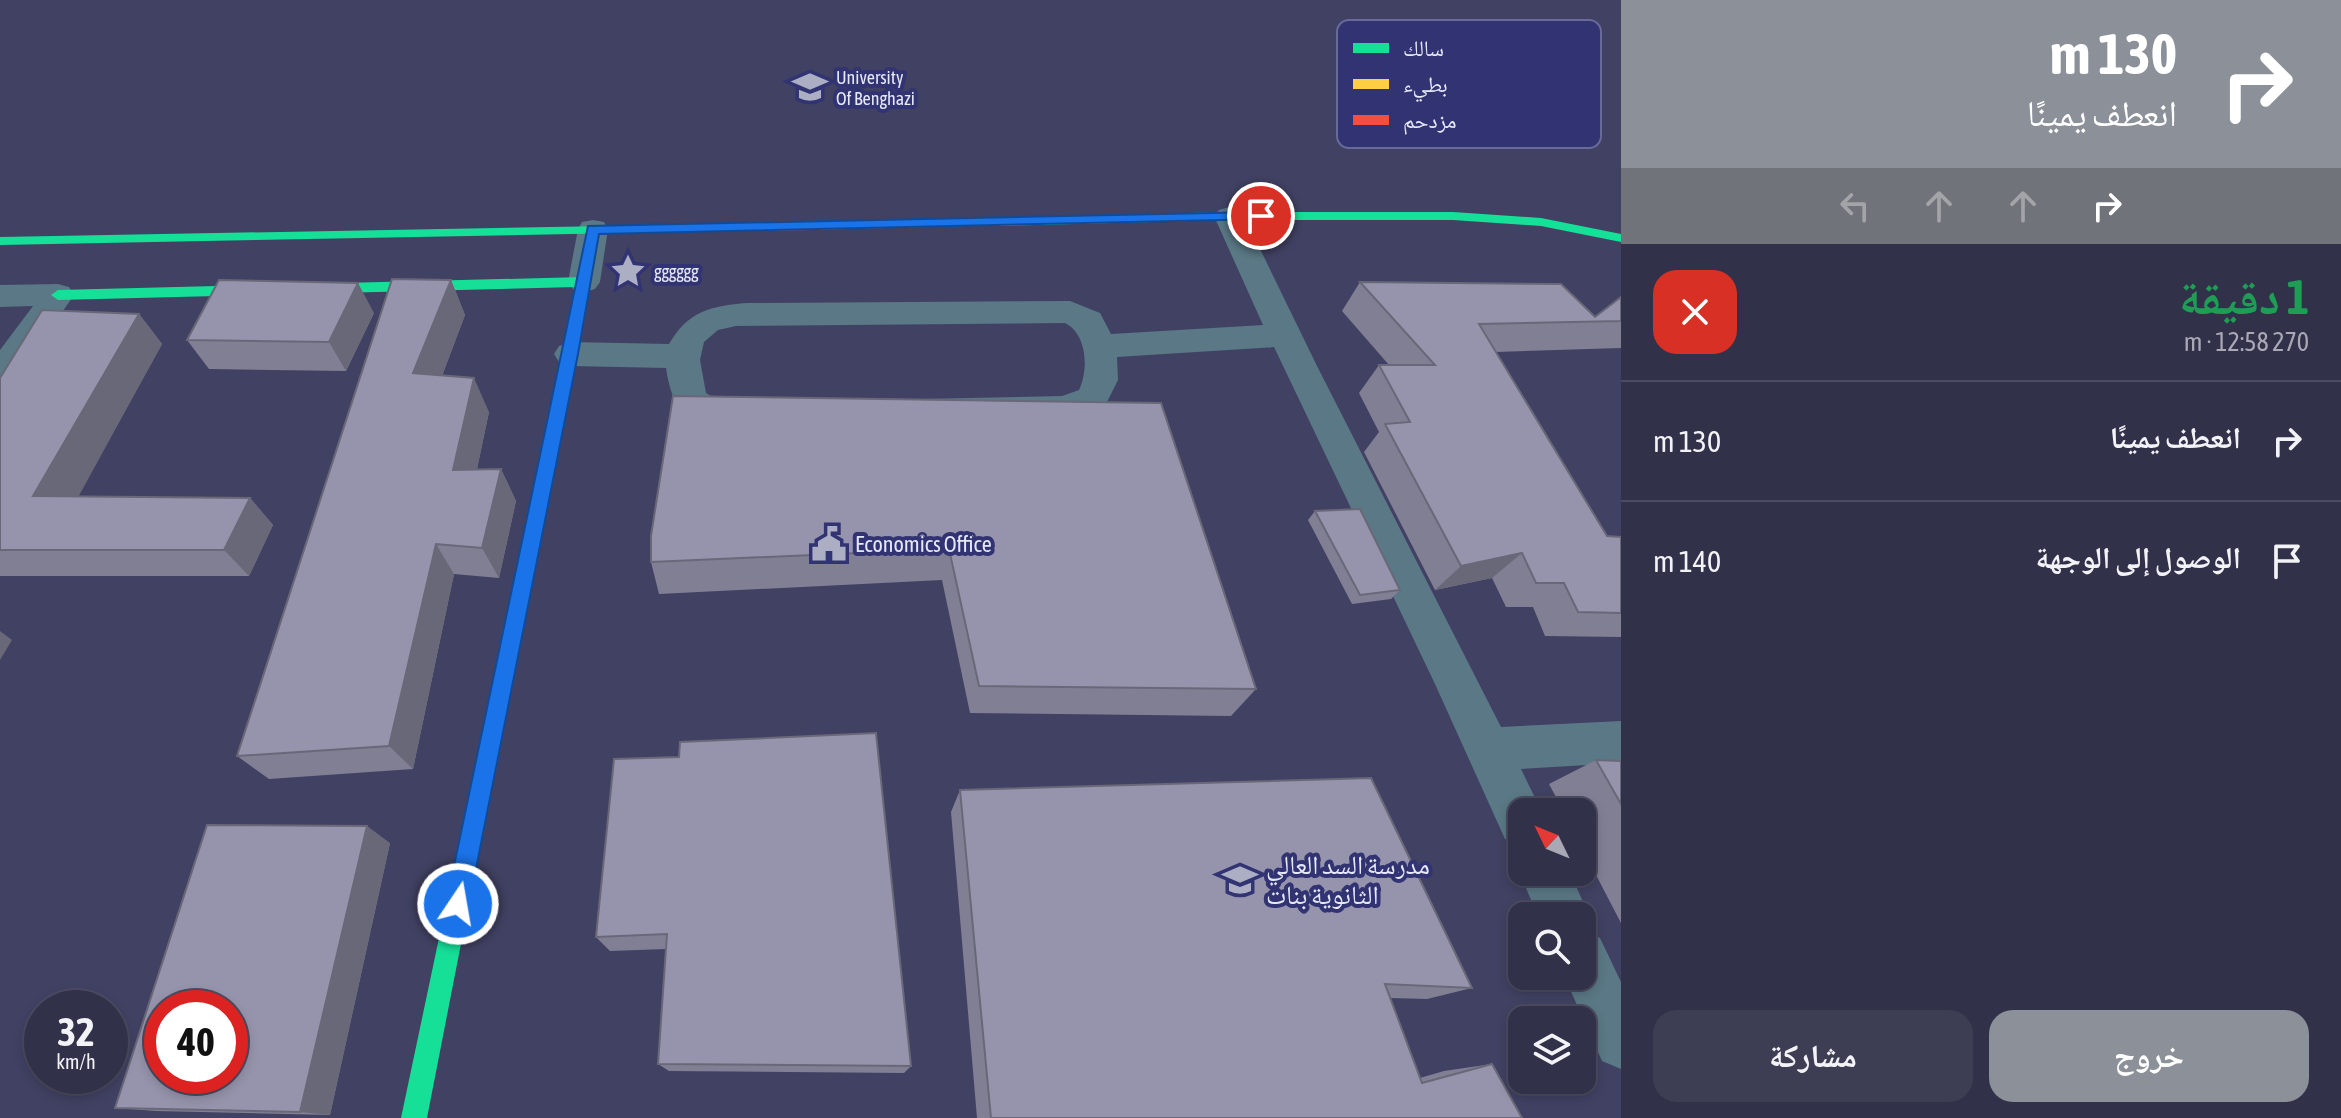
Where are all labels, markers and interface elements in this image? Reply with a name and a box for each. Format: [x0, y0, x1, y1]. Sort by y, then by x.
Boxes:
legend [1337, 20, 1601, 148]
text: 130 m [2050, 22, 2177, 86]
icon: right [2205, 32, 2309, 136]
text: سالك [1403, 35, 1444, 61]
place label: University Of Benghazi [836, 67, 915, 109]
school or university icon: University Of Benghazi [791, 68, 829, 106]
text: بطيء [1403, 71, 1448, 102]
text: انعطف يمينًا [2027, 92, 2177, 134]
text: مزدحم [1403, 107, 1457, 135]
pin [1227, 182, 1295, 250]
icon: left [1833, 184, 1877, 228]
icon: ahead [1917, 184, 1961, 228]
icon: ahead [2001, 184, 2045, 228]
icon: right [2085, 184, 2129, 228]
icon: arrive [1239, 194, 1283, 238]
place icon: gggggg [609, 252, 647, 290]
place label: gggggg [654, 261, 699, 282]
text: 1 دقيقة [2179, 269, 2309, 324]
button: close [1653, 270, 1737, 354]
text: 270 m · 12:58 [2184, 327, 2309, 357]
icon: right [2265, 419, 2309, 463]
text: انعطف يمينًا [2110, 420, 2241, 454]
text: 130 m [1653, 424, 1721, 458]
public building icon: Economics Office [810, 525, 848, 563]
place label: Economics Office [855, 531, 992, 557]
icon: arrive [2265, 539, 2309, 583]
text: الوصول إلى الوجهة [2036, 540, 2241, 574]
text: 140 m [1653, 544, 1721, 578]
north arrow [1508, 798, 1596, 886]
map controls [1508, 798, 1596, 1094]
place label: مدرسة السد العالي الثانوية بنات [1266, 850, 1430, 910]
school or university icon: مدرسة السد العالي الثانوية بنات [1221, 861, 1259, 899]
position arrow [416, 862, 500, 946]
button: search [1508, 902, 1596, 990]
speed limit sign: 40 [144, 990, 248, 1094]
button: layers [1508, 1006, 1596, 1094]
text: 32 [57, 1009, 95, 1054]
button: مشاركة [1653, 1010, 1973, 1102]
button: خروج [1989, 1010, 2309, 1102]
text: km/h [56, 1050, 96, 1073]

